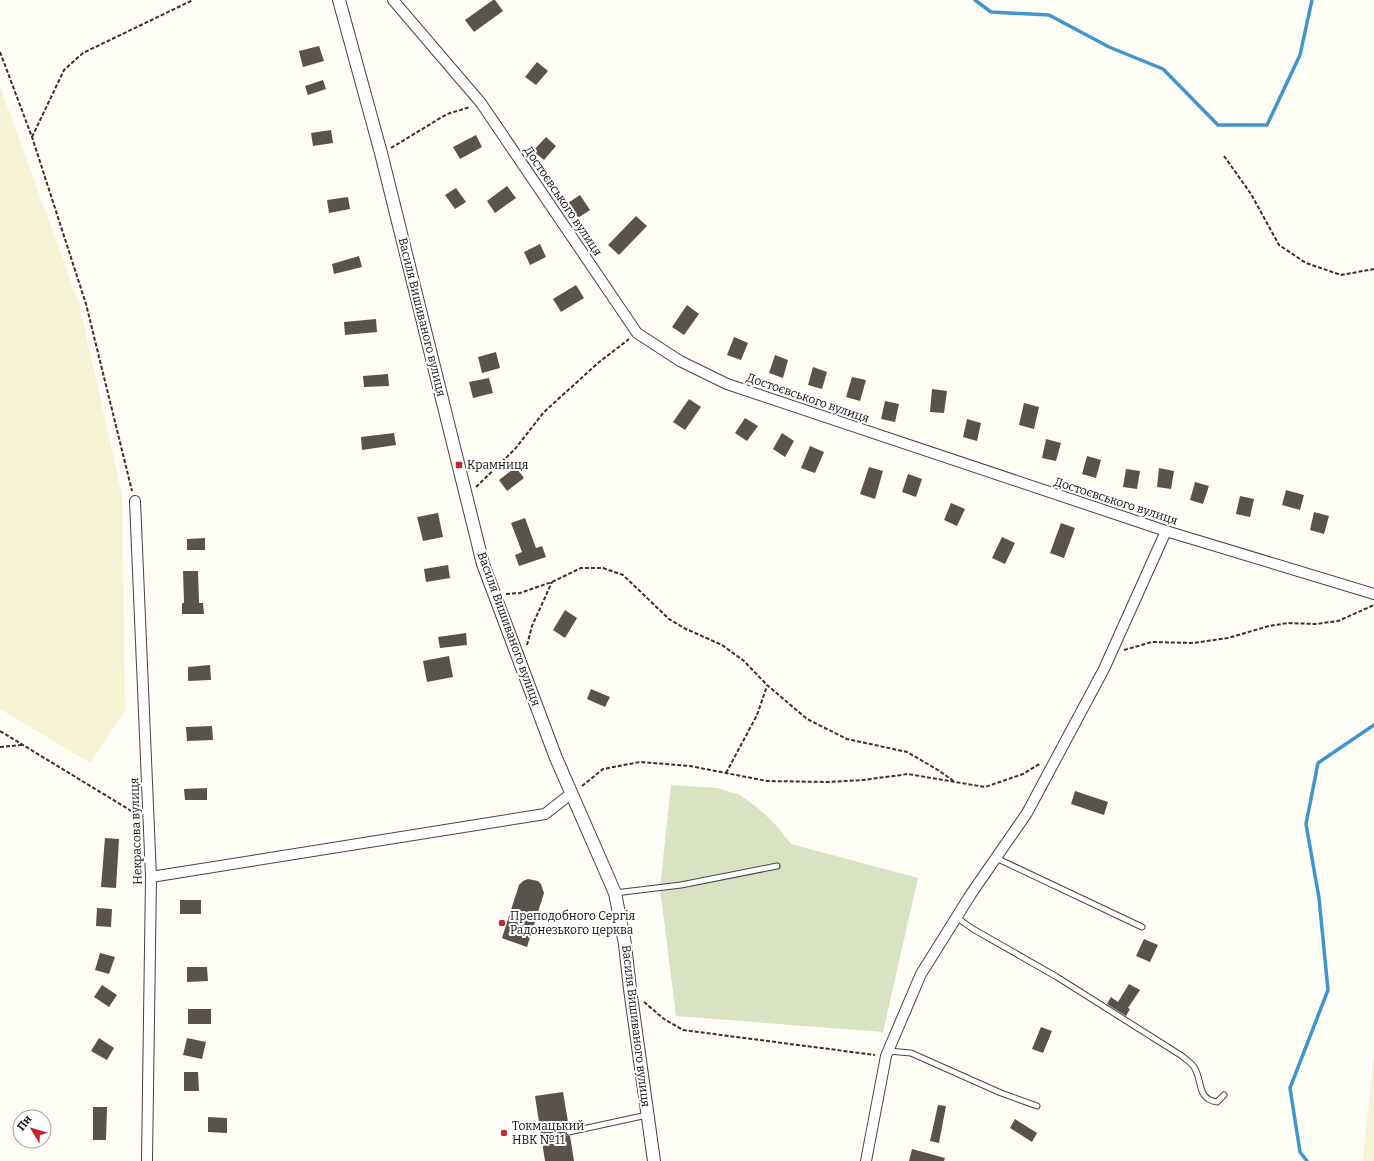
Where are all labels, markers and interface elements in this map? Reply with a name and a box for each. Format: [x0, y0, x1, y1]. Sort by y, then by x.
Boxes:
street label: Достоєвського вулиця [521, 144, 605, 259]
street label: Василя Вишиваного вулиця [395, 236, 449, 398]
street label: Достоєвського вулиця [745, 370, 872, 426]
place label: Крамниця [467, 458, 529, 472]
marker: Крамниця [454, 460, 464, 470]
street label: Достоєвського вулиця [1053, 474, 1180, 528]
street label: Василя Вишиваного вулиця [475, 550, 544, 708]
street label: Некрасова вулиця [127, 777, 145, 885]
place label: Преподобного Сергія Радонезького церква [510, 909, 636, 937]
marker: Преподобного Сергія Радонезького церква [497, 918, 507, 928]
street label: Василя Вишиваного вулиця [619, 944, 653, 1108]
north arrow [12, 1109, 52, 1149]
text: Пн [14, 1112, 35, 1133]
place label: Токмацький НВК №11 [512, 1119, 584, 1147]
marker: Токмацький НВК №11 [499, 1128, 509, 1138]

